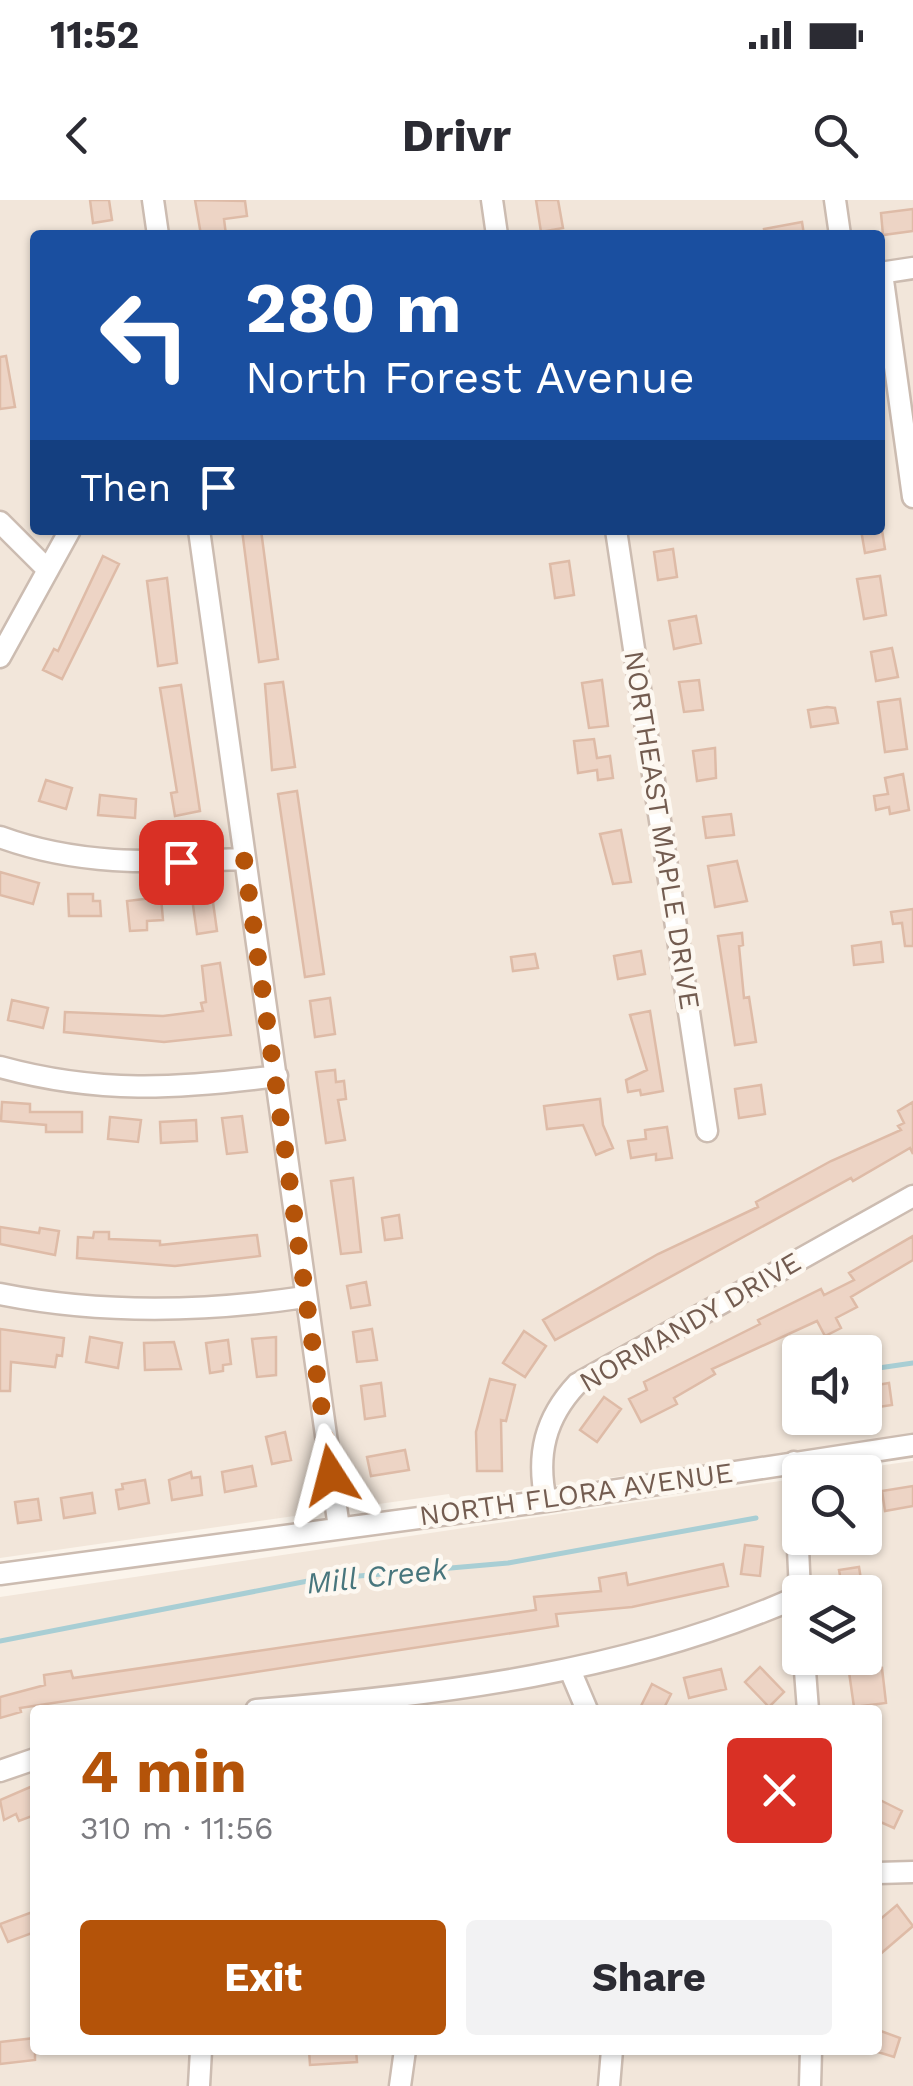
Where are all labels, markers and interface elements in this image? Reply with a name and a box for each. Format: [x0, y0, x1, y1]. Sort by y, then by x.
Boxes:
text: 11:52 [50, 13, 139, 57]
icon: back [50, 108, 105, 163]
icon: search [808, 108, 863, 163]
text: Drivr [402, 109, 511, 162]
text: 280 m [245, 267, 462, 349]
icon: left [80, 270, 210, 400]
text: North Forest Avenue [245, 351, 695, 404]
icon: arrive [191, 460, 246, 515]
text: Then [80, 466, 171, 510]
street label: NORTHEAST MAPLE DRIVE [617, 648, 707, 1012]
pin [139, 820, 224, 905]
icon: arrive [154, 835, 209, 890]
street label: NORMANDY DRIVE [573, 1245, 807, 1399]
map controls [782, 1335, 882, 1675]
button: sound [782, 1335, 882, 1435]
position arrow [279, 1423, 383, 1527]
button: search [782, 1455, 882, 1555]
street label: NORTH FLORA AVENUE [417, 1456, 735, 1532]
water label: Mill Creek [305, 1551, 451, 1601]
button: layers [782, 1575, 882, 1675]
text: 4 min [80, 1736, 247, 1807]
button: close [727, 1738, 832, 1843]
text: 310 m · 11:56 [80, 1809, 273, 1847]
button: Exit [80, 1920, 446, 2035]
button: Share [466, 1920, 832, 2035]

